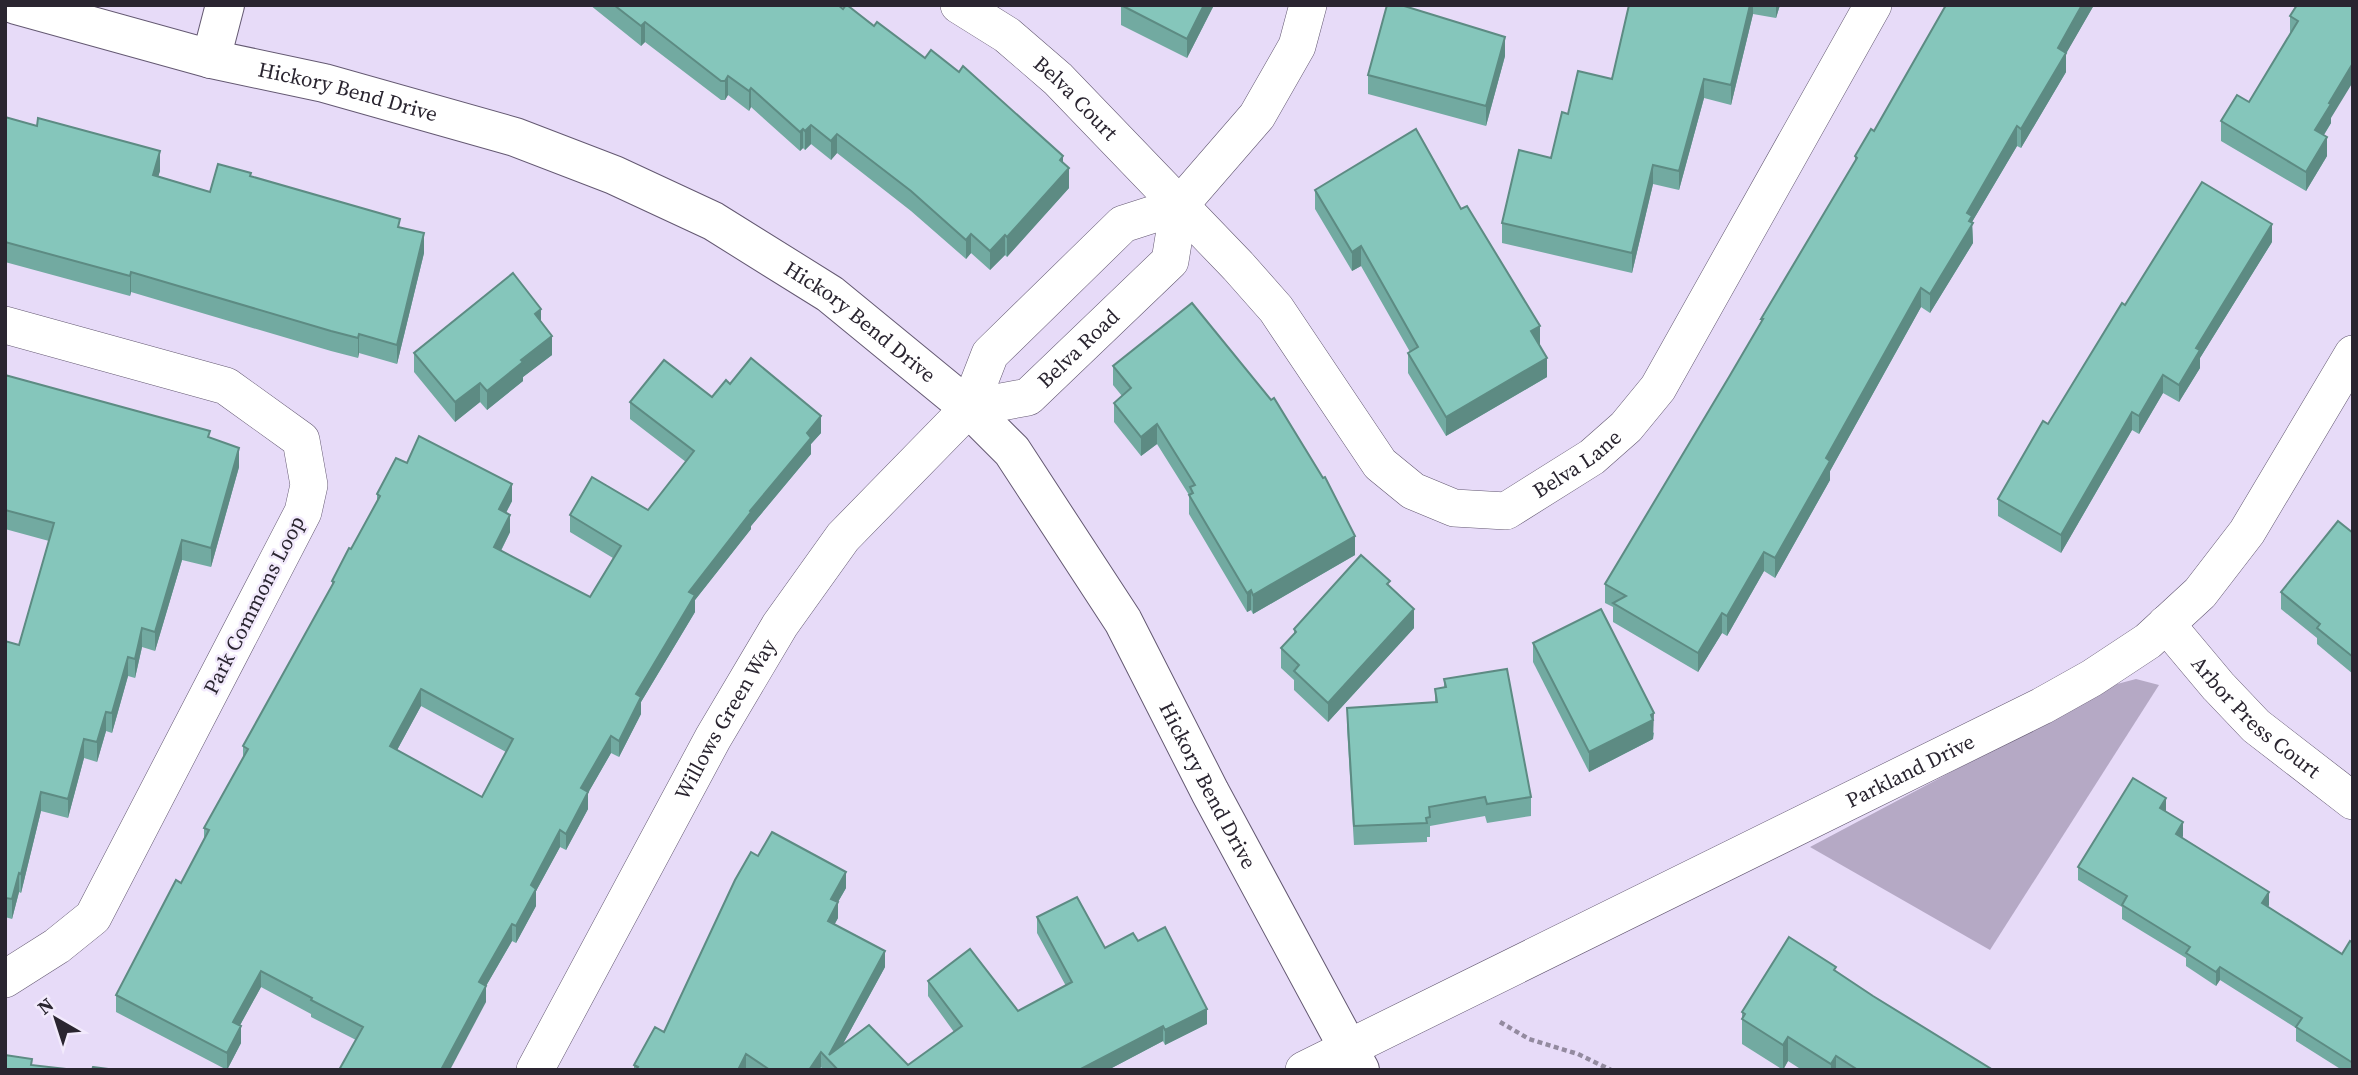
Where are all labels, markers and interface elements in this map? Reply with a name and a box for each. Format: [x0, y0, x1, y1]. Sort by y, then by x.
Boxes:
street label: Belva Court [1027, 49, 1125, 147]
street label: Hickory Bend Drive [255, 54, 441, 128]
street label: Hickory Bend Drive [779, 254, 942, 389]
street label: Belva Road [1031, 302, 1126, 394]
street label: Belva Lane [1527, 423, 1627, 505]
street label: Park Commons Loop [196, 511, 311, 699]
street label: Willows Green Way [667, 633, 783, 805]
street label: Arbor Press Court [2185, 650, 2327, 785]
street label: Hickory Bend Drive [1153, 697, 1264, 874]
street label: Parkland Drive [1841, 727, 1979, 814]
north arrow [21, 984, 91, 1054]
text: N [32, 991, 59, 1020]

